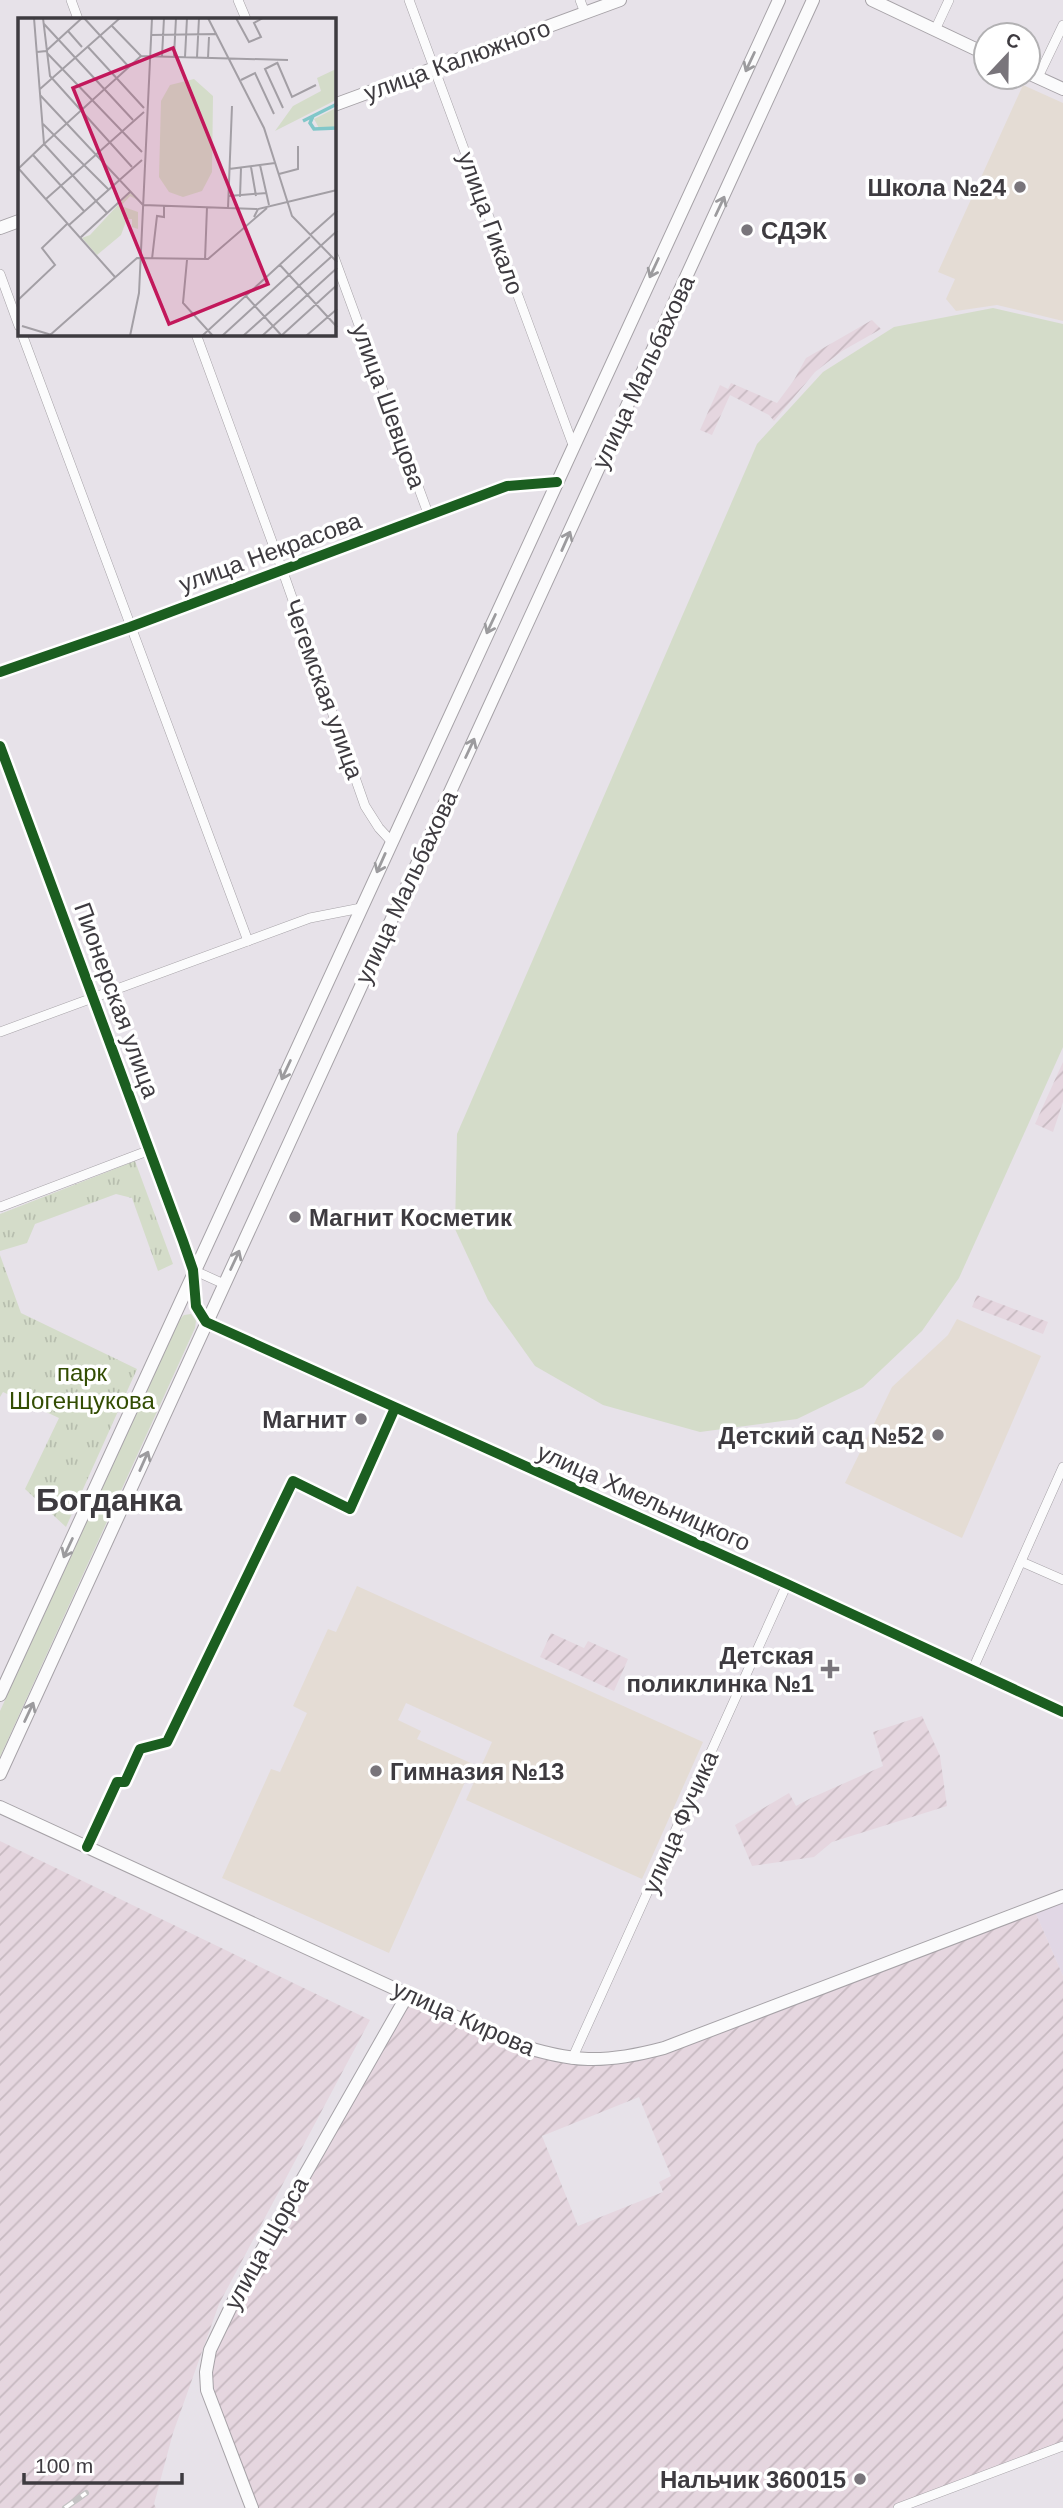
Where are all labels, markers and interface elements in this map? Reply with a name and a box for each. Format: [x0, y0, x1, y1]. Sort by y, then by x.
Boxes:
street label: улица Калюжного [360, 14, 554, 106]
inset map [18, 18, 336, 336]
north arrow [972, 21, 1042, 91]
text: С [1003, 28, 1024, 53]
one-way arrow [743, 51, 756, 72]
street label: улица Гикало [453, 148, 529, 298]
place label: Школа №24 [867, 174, 1007, 201]
marker: Школа №24 [1012, 179, 1028, 195]
one-way arrow [714, 196, 727, 217]
place label: СДЭК [761, 217, 827, 244]
marker: СДЭК [739, 222, 755, 238]
one-way arrow [647, 257, 660, 279]
street label: улица Мальбахова [586, 270, 700, 473]
street label: улица Шевцова [347, 320, 432, 493]
street label: улица Некрасова [175, 506, 365, 598]
one-way arrow [560, 531, 573, 552]
street label: Чегемская улица [279, 595, 369, 783]
one-way arrow [484, 613, 497, 634]
one-way arrow [464, 737, 477, 759]
street label: улица Мальбахова [349, 785, 463, 988]
one-way arrow [374, 852, 387, 874]
street label: Пионерская улица [69, 899, 165, 1102]
one-way arrow [279, 1059, 292, 1080]
place label: Магнит Косметик [309, 1204, 513, 1231]
marker: Магнит Косметик [287, 1209, 303, 1225]
one-way arrow [229, 1250, 242, 1271]
park label: парк Шогенцукова [9, 1359, 156, 1414]
place label: Магнит [262, 1406, 347, 1433]
marker: Магнит [353, 1411, 369, 1427]
place label: Детский сад №52 [718, 1422, 924, 1449]
marker: Детский сад №52 [930, 1427, 946, 1443]
street label: улица Хмельницкого [533, 1438, 755, 1556]
one-way arrow [138, 1451, 151, 1472]
district label: Богданка [36, 1482, 182, 1518]
one-way arrow [61, 1537, 74, 1558]
place label: Детская поликлинка №1 [627, 1642, 814, 1697]
marker: Детская поликлинка №1 [820, 1659, 840, 1679]
one-way arrow [23, 1702, 36, 1723]
street label: улица Фучика [637, 1746, 724, 1897]
place label: Гимназия №13 [390, 1758, 564, 1785]
marker: Гимназия №13 [368, 1763, 384, 1779]
street label: улица Кирова [389, 1975, 540, 2062]
street label: улица Щорса [219, 2172, 314, 2314]
scale bar [24, 2442, 182, 2486]
text: 100 m [35, 2454, 93, 2477]
place label: Нальчик 360015 [660, 2466, 846, 2493]
marker: Нальчик 360015 [852, 2471, 868, 2487]

